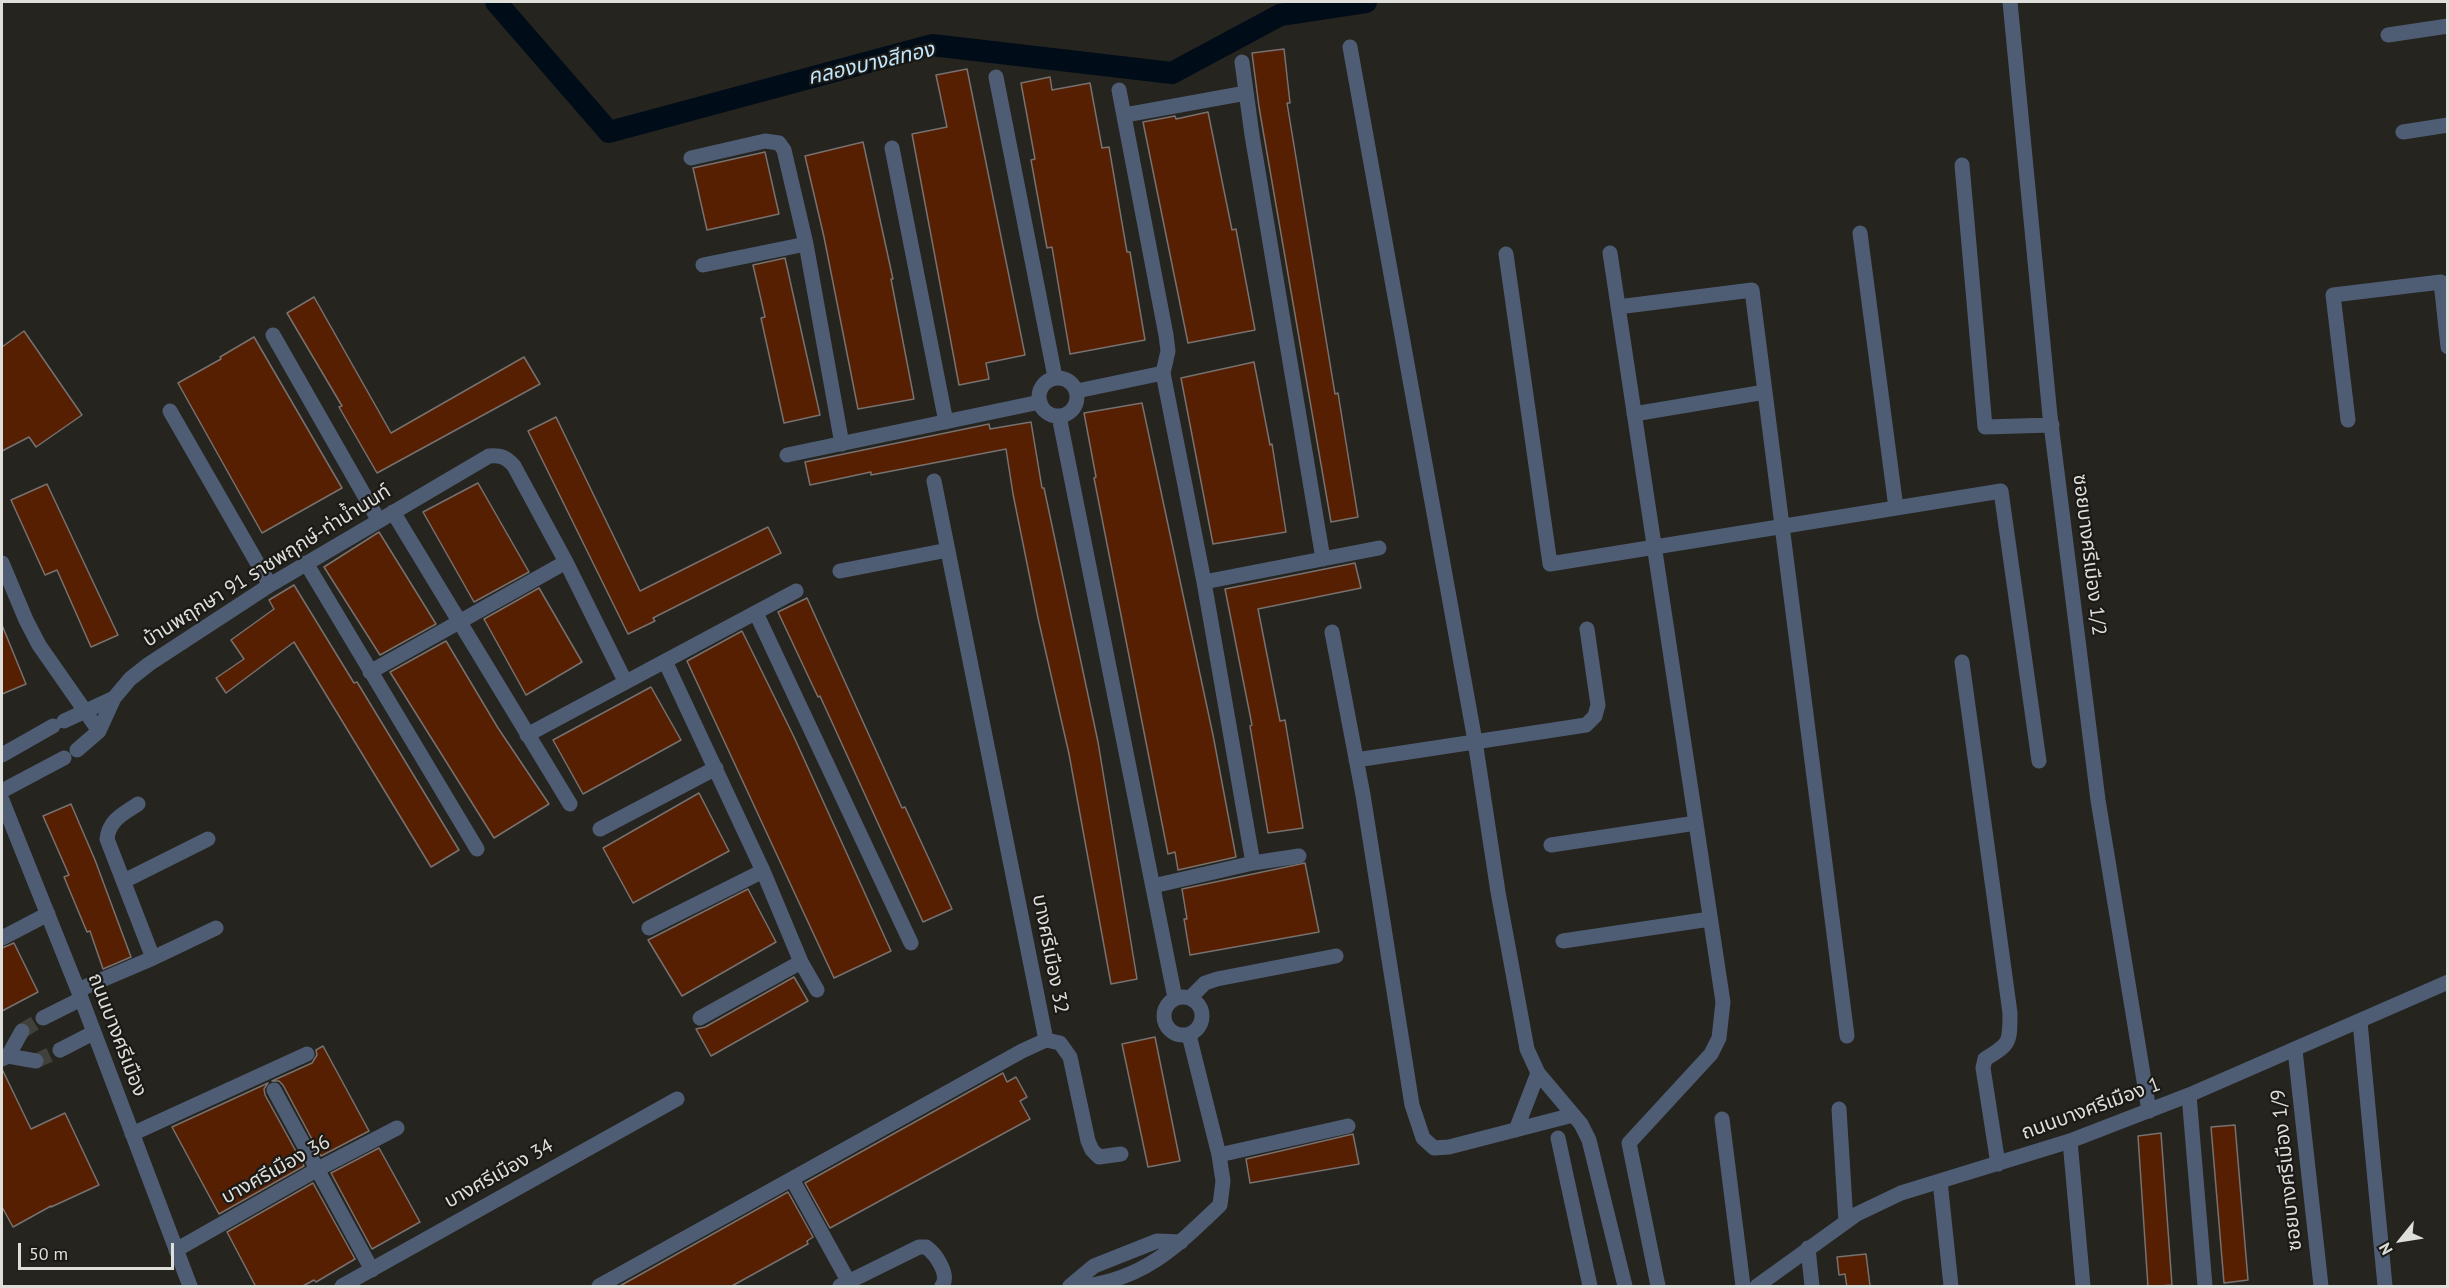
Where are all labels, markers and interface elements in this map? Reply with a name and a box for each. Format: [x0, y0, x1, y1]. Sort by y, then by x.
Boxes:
water label: คลองบางสีทอง [805, 37, 937, 91]
street label: ซอยบางศรีเมือง 1/2 [2067, 473, 2111, 637]
street label: บ้านพฤกษา 91 ราชพฤกษ์-ท่าน้ำนนท์ [139, 480, 395, 652]
street label: บางศรีเมือง 32 [1027, 892, 1073, 1016]
street label: ถนนบางศรีเมือง [82, 970, 152, 1100]
street label: ถนนบางศรีเมือง 1 [2018, 1073, 2164, 1145]
street label: ซอยบางศรีเมือง 1/9 [2267, 1088, 2307, 1252]
street label: บางศรีเมือง 36 [217, 1130, 335, 1210]
street label: บางศรีเมือง 34 [440, 1134, 558, 1214]
north arrow [2371, 1210, 2431, 1270]
scale bar [21, 1231, 177, 1269]
text: N [2374, 1239, 2397, 1259]
text: 50 m [29, 1242, 68, 1265]

